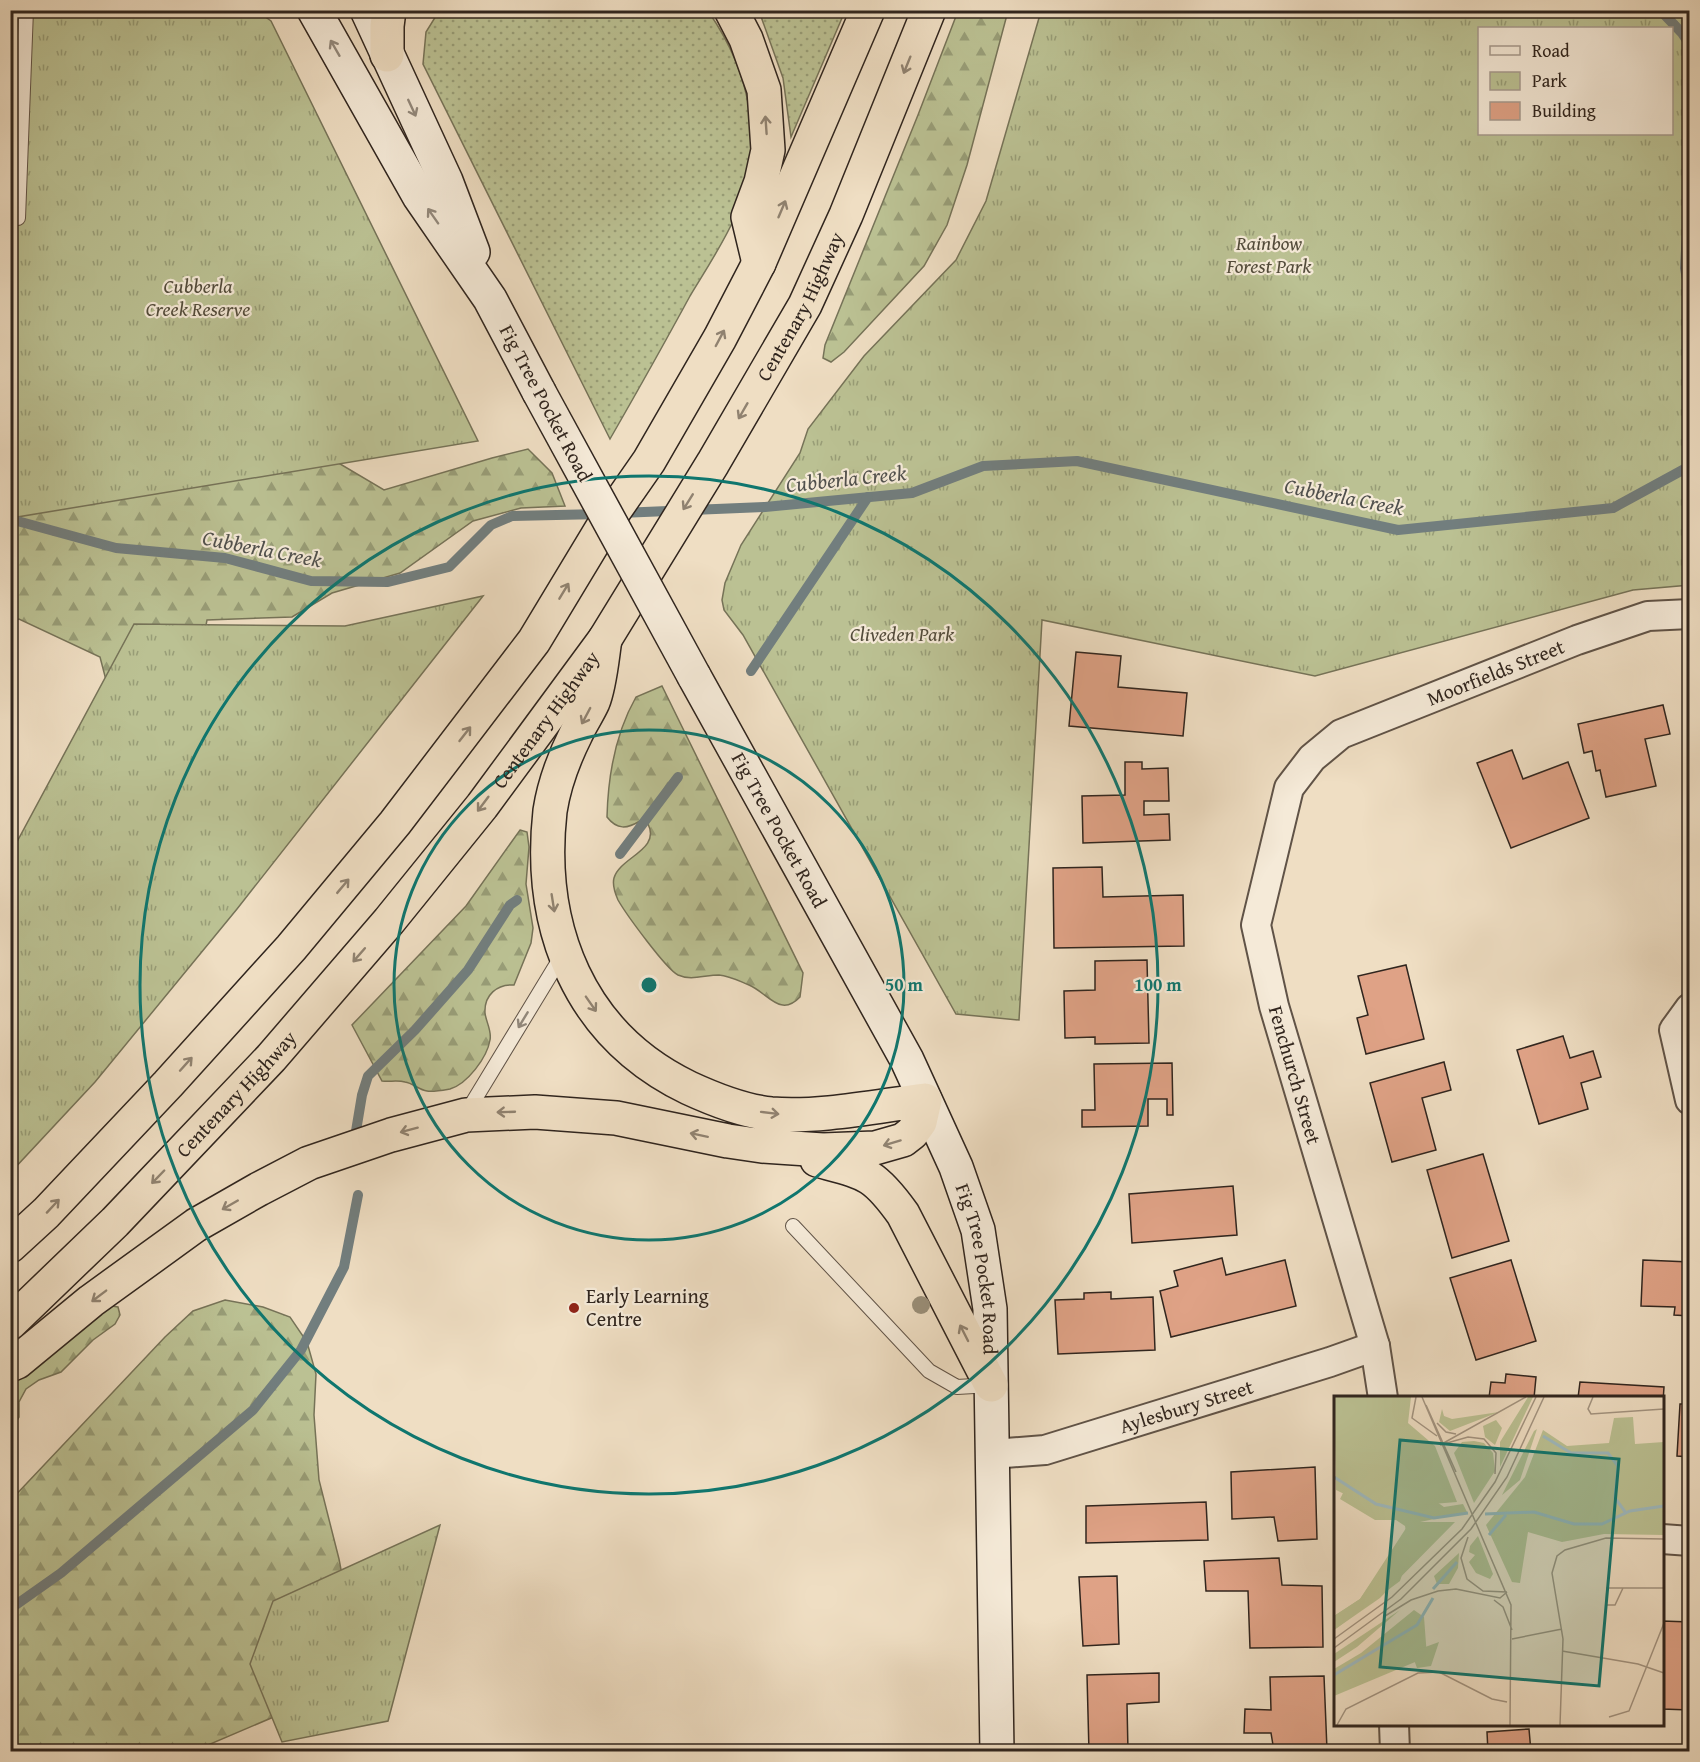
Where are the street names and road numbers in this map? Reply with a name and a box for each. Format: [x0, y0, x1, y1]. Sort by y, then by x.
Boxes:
street label: Centenary Highway [749, 227, 850, 386]
street label: Fig Tree Pocket Road [493, 319, 600, 487]
street label: Moorfields Street [1422, 632, 1568, 712]
street label: Centenary Highway [485, 644, 606, 794]
street label: Fig Tree Pocket Road [725, 746, 835, 913]
street label: Fenchurch Street [1262, 1002, 1329, 1148]
street label: Centenary Highway [169, 1024, 303, 1164]
street label: Fig Tree Pocket Road [949, 1179, 1006, 1355]
street label: Aylesbury Street [1116, 1372, 1257, 1440]

